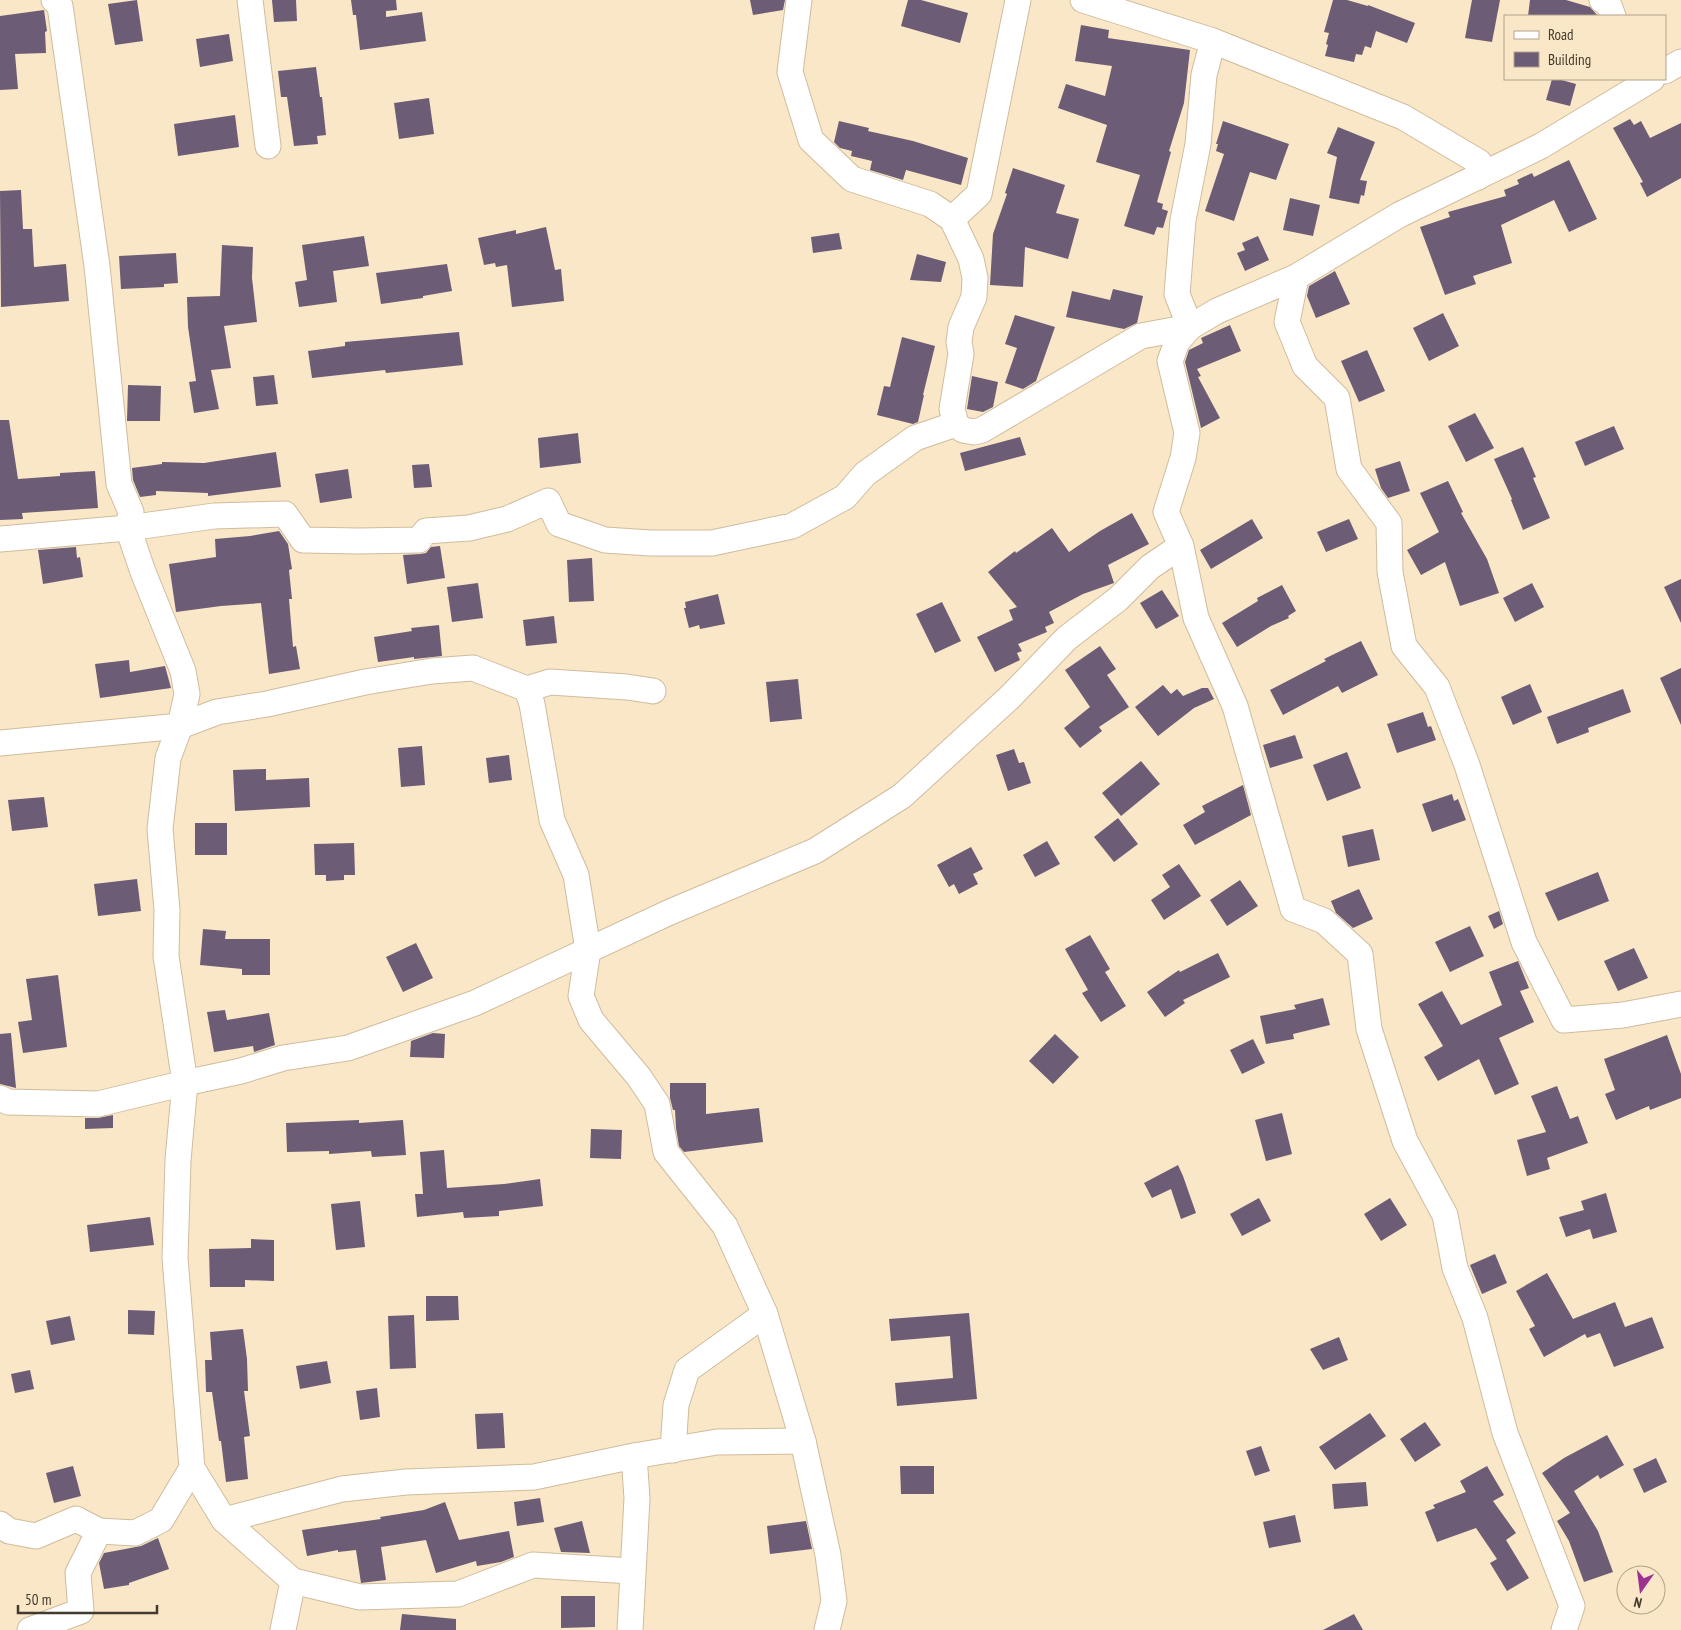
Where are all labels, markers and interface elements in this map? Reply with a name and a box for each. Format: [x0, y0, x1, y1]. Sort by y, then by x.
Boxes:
legend [1504, 15, 1666, 80]
text: Road [1548, 25, 1574, 44]
text: Building [1548, 50, 1591, 69]
north arrow [1616, 1565, 1666, 1615]
scale bar [18, 1582, 156, 1614]
text: 50 m [25, 1590, 51, 1609]
text: N [1632, 1593, 1644, 1612]

